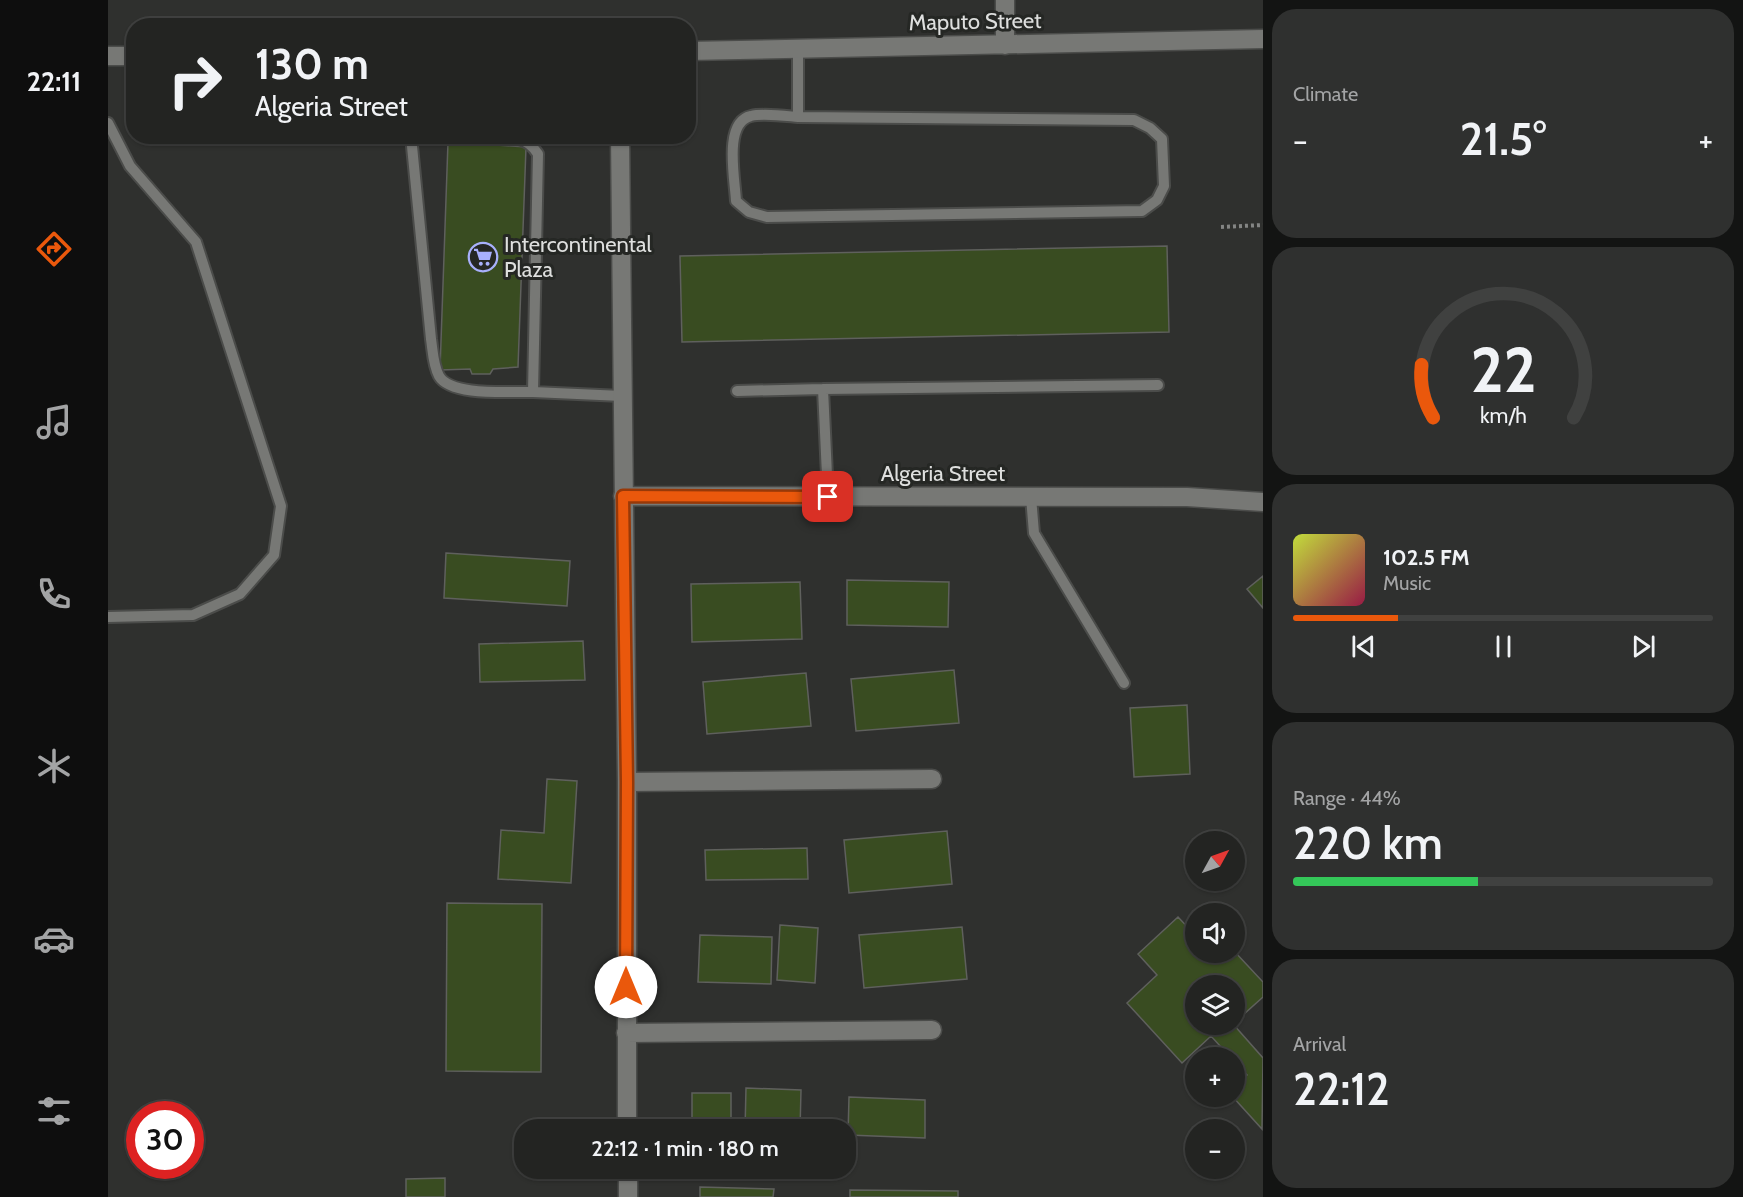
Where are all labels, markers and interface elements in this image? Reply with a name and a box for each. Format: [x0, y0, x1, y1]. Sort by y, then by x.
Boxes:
street label: Maputo Street [908, 7, 1042, 36]
text: 130 m [255, 38, 369, 90]
icon: right [156, 42, 234, 120]
text: 22:11 [27, 65, 81, 98]
text: Climate [1293, 82, 1358, 106]
text: Algeria Street [255, 90, 408, 123]
text: 21.5° [1460, 112, 1546, 166]
text: − [1293, 120, 1308, 160]
text: + [1698, 120, 1713, 160]
icon: directions [33, 228, 75, 270]
place label: Intercontinental Plaza [504, 231, 653, 283]
supermarket icon: Intercontinental Plaza [467, 241, 499, 273]
text: 22 [1470, 332, 1536, 408]
icon: music [33, 401, 75, 443]
text: km/h [1480, 402, 1526, 428]
street label: Algeria Street [881, 460, 1006, 487]
pin [802, 471, 853, 522]
icon: arrive [811, 480, 844, 513]
text: 102.5 FM [1383, 544, 1469, 571]
text: Music [1383, 571, 1431, 595]
icon: phone [33, 573, 75, 615]
icon: previous [1347, 630, 1380, 663]
icon: pause [1487, 630, 1520, 663]
icon: next [1627, 630, 1660, 663]
icon: climate [33, 745, 75, 787]
text: Range · 44% [1293, 786, 1401, 810]
text: 220 km [1293, 816, 1443, 870]
north arrow [1185, 831, 1245, 891]
map controls [1185, 831, 1245, 1179]
button: sound [1185, 903, 1245, 963]
icon: car [33, 918, 75, 960]
position arrow [594, 955, 658, 1019]
button: layers [1185, 975, 1245, 1035]
text: Arrival [1293, 1032, 1346, 1056]
button: + [1185, 1047, 1245, 1107]
text: 22:12 [1293, 1062, 1390, 1116]
icon: filters [33, 1090, 75, 1132]
speed limit sign: 30 [126, 1101, 204, 1179]
button: − [1185, 1119, 1245, 1179]
text: 22:12 · 1 min · 180 m [591, 1135, 779, 1162]

